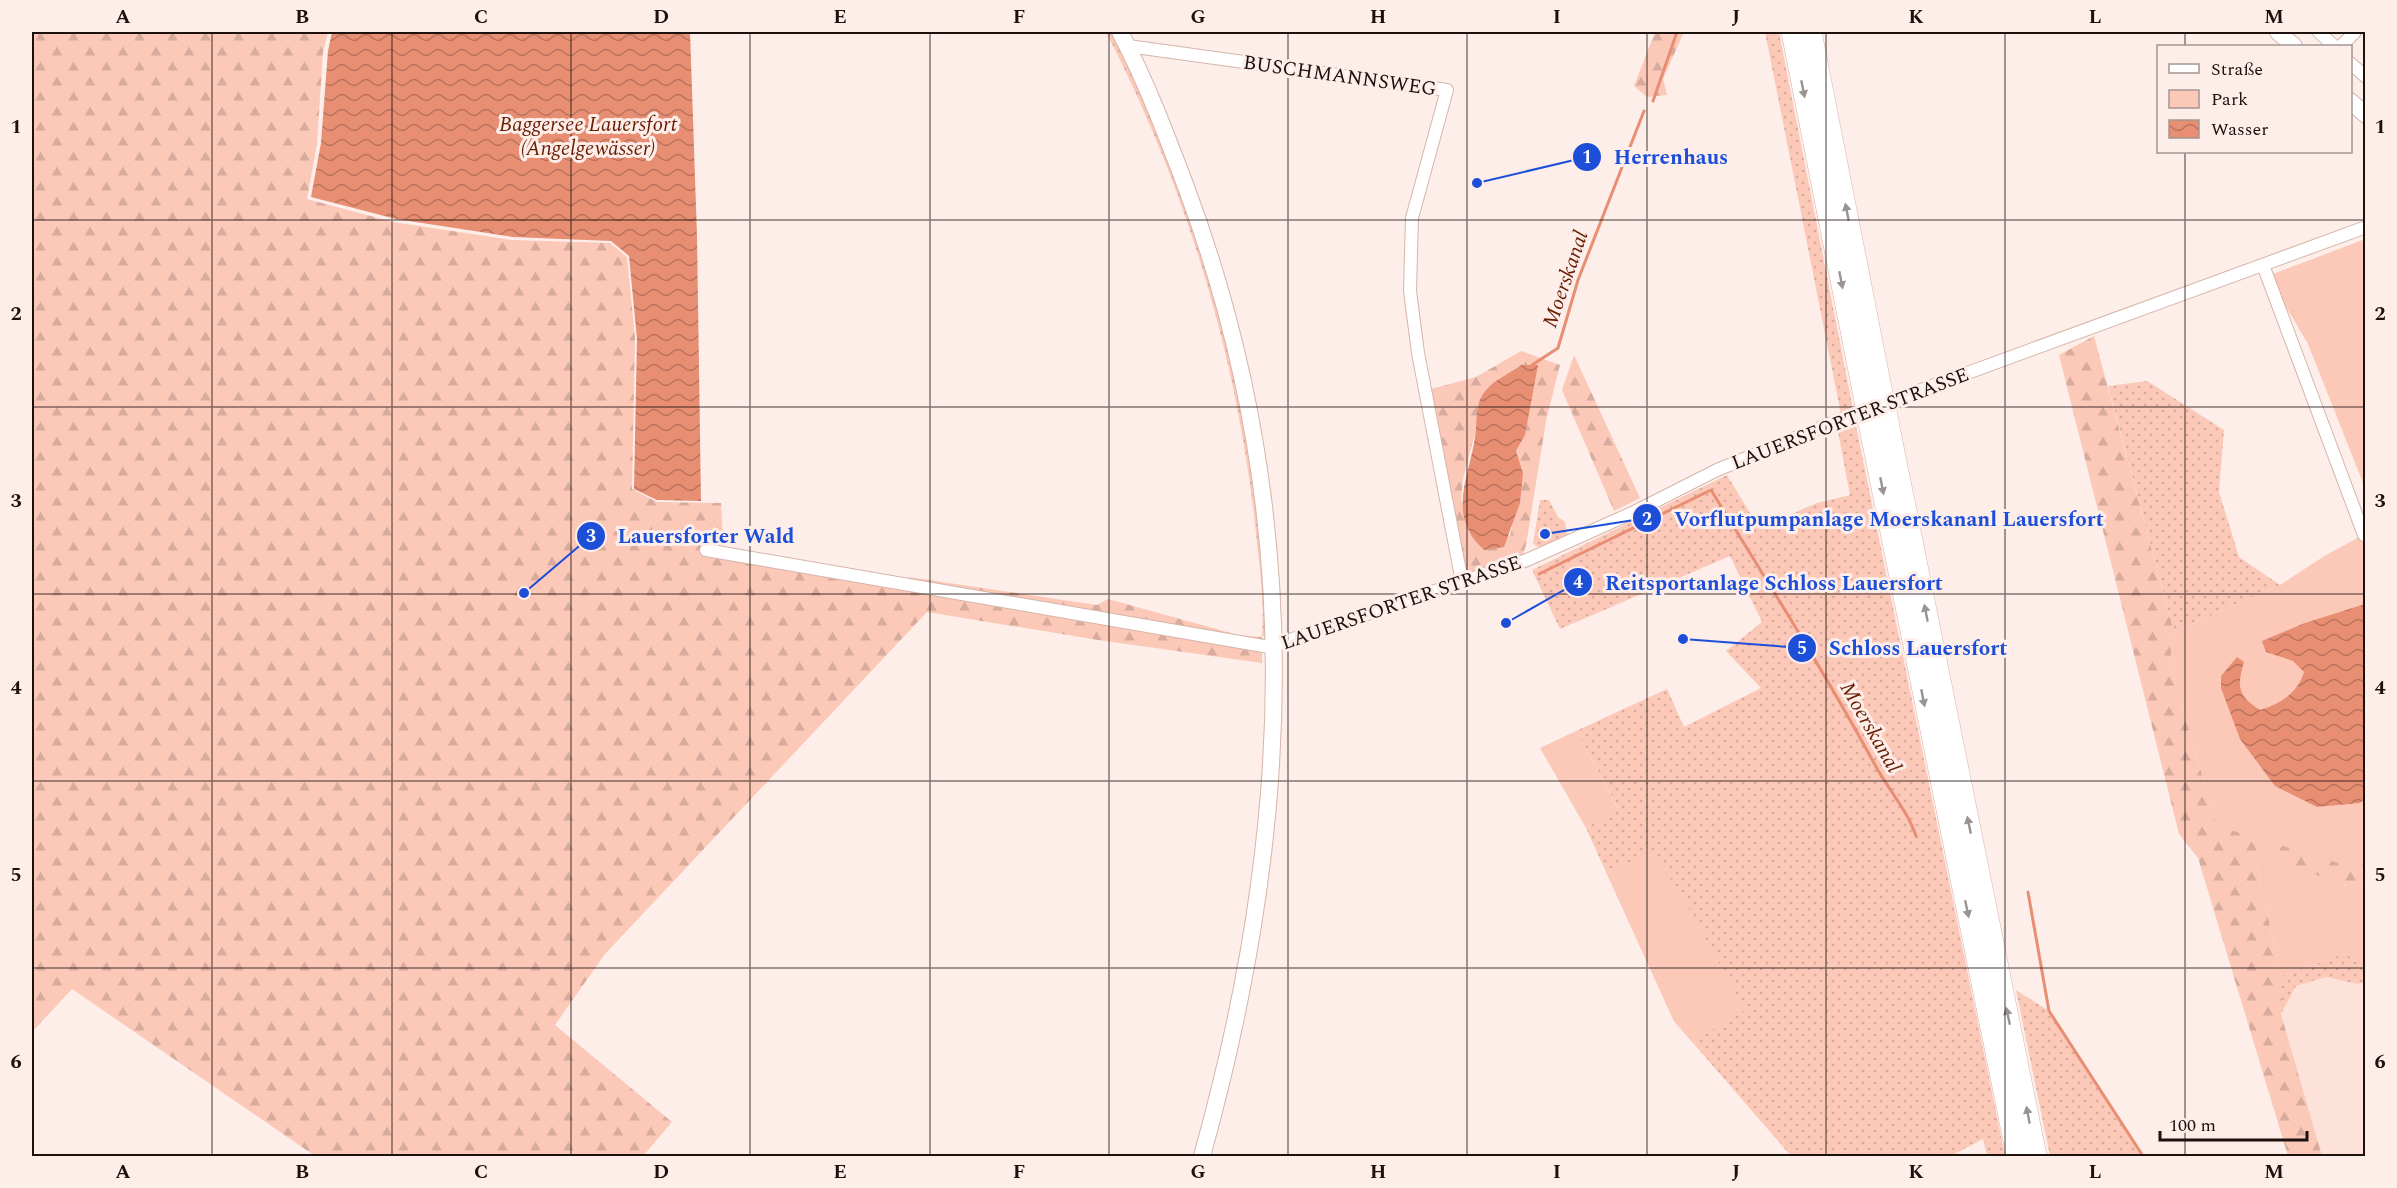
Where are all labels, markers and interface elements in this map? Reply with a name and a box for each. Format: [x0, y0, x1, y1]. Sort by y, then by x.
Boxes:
text: A [115, 2, 131, 32]
text: B [295, 2, 309, 32]
text: C [474, 2, 488, 32]
text: D [653, 2, 669, 32]
text: E [833, 2, 847, 32]
text: F [1013, 2, 1025, 32]
text: G [1190, 2, 1206, 32]
text: H [1370, 2, 1386, 32]
text: I [1553, 2, 1561, 32]
text: J [1732, 2, 1740, 32]
text: K [1908, 2, 1924, 32]
text: L [2089, 2, 2101, 32]
text: M [2264, 2, 2284, 32]
legend [2157, 45, 2352, 153]
street label: BUSCHMANNSWEG [1241, 48, 1438, 104]
text: Straße [2211, 56, 2263, 83]
one-way arrow [1799, 80, 1808, 99]
text: Park [2211, 86, 2248, 113]
water label: Baggersee Lauersfort (Angelgewässer) [499, 109, 678, 165]
text: 1 [10, 112, 22, 142]
text: 1 [2374, 112, 2386, 142]
text: Wasser [2211, 116, 2268, 143]
callout: Herrenhaus [1572, 138, 1740, 177]
text: Herrenhaus [1614, 142, 1728, 174]
text: 1 [1582, 144, 1592, 171]
one-way arrow [1842, 202, 1851, 221]
water label: Moerskanal [1534, 226, 1598, 332]
one-way arrow [1837, 271, 1847, 289]
text: 2 [10, 299, 22, 329]
text: 2 [2374, 299, 2386, 329]
street label: LAUERSFORTER STRASSE [1727, 360, 1973, 478]
one-way arrow [1878, 477, 1887, 496]
text: 3 [10, 486, 22, 516]
text: 3 [2374, 486, 2386, 516]
callout: Vorflutpumpanlage Moerskananl Lauersfort [1632, 499, 2115, 538]
text: Vorflutpumpanlage Moerskananl Lauersfort [1674, 504, 2104, 536]
text: 2 [1642, 506, 1652, 533]
callout: Lauersforter Wald [576, 516, 807, 555]
text: Lauersforter Wald [617, 521, 795, 553]
text: 3 [586, 523, 596, 550]
street label: LAUERSFORTER STRASSE [1277, 548, 1525, 658]
callout: Reitsportanlage Schloss Lauersfort [1563, 563, 1955, 602]
text: Reitsportanlage Schloss Lauersfort [1605, 568, 1943, 600]
text: 4 [1573, 569, 1583, 596]
one-way arrow [1921, 604, 1930, 623]
callout: Schloss Lauersfort [1787, 628, 2019, 667]
text: Schloss Lauersfort [1829, 633, 2007, 665]
text: 5 [1797, 635, 1807, 662]
text: 4 [10, 673, 22, 703]
text: 4 [2374, 673, 2386, 703]
water label: Moerskanal [1831, 676, 1909, 780]
one-way arrow [1919, 688, 1929, 707]
one-way arrow [1964, 816, 1973, 835]
text: 5 [10, 860, 22, 890]
text: 5 [2374, 860, 2386, 890]
one-way arrow [1962, 900, 1972, 919]
one-way arrow [2003, 1007, 2012, 1026]
text: 6 [10, 1047, 22, 1077]
text: 6 [2374, 1047, 2386, 1077]
scale bar [2160, 1104, 2307, 1142]
one-way arrow [2023, 1105, 2032, 1124]
text: 100 m [2169, 1112, 2216, 1139]
text: A [115, 1157, 131, 1187]
text: B [295, 1157, 309, 1187]
text: C [474, 1157, 488, 1187]
text: D [653, 1157, 669, 1187]
text: E [833, 1157, 847, 1187]
text: F [1013, 1157, 1025, 1187]
text: G [1190, 1157, 1206, 1187]
text: H [1370, 1157, 1386, 1187]
text: I [1553, 1157, 1561, 1187]
text: J [1732, 1157, 1740, 1187]
text: K [1908, 1157, 1924, 1187]
text: L [2089, 1157, 2101, 1187]
text: M [2264, 1157, 2284, 1187]

